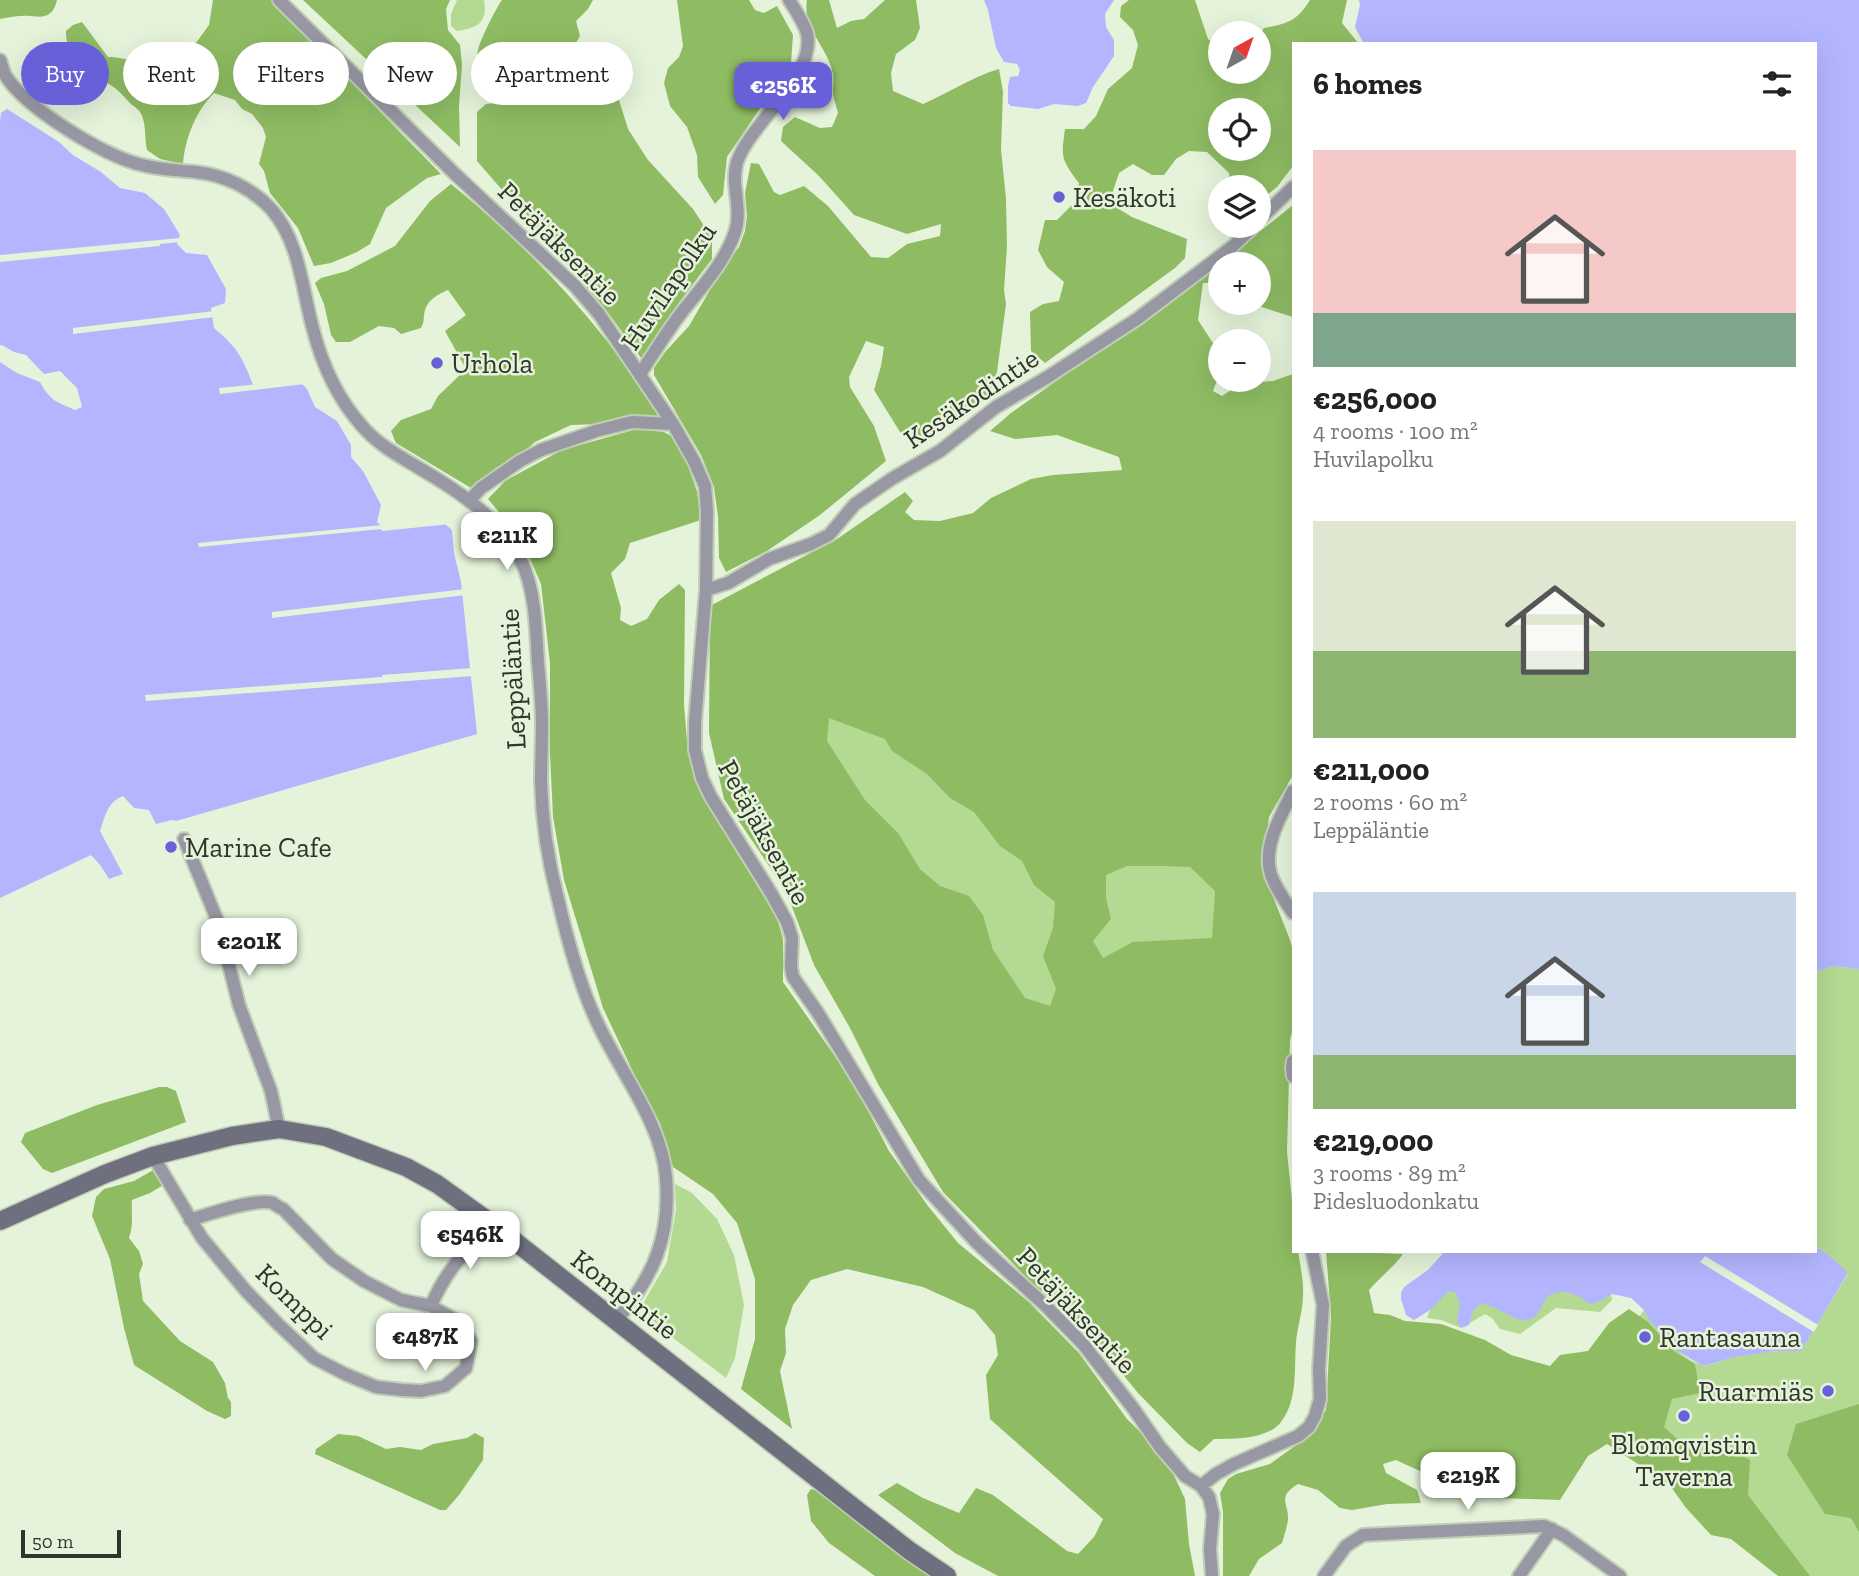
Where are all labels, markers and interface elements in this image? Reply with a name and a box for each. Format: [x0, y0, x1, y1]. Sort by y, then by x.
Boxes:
north arrow [1208, 21, 1270, 84]
map controls [1208, 21, 1271, 392]
chip: Buy [21, 42, 109, 105]
chip: Rent [123, 42, 219, 105]
chip: Filters [233, 42, 349, 105]
chip: New [363, 42, 457, 105]
chip: Apartment [471, 42, 633, 105]
pin: €256K [734, 62, 832, 122]
icon: filters [1758, 65, 1796, 103]
text: 6 homes [1313, 66, 1422, 102]
text: €256K [750, 71, 816, 99]
button: locate [1208, 98, 1271, 161]
street label: Petäjäksentie [491, 175, 628, 312]
button: layers [1208, 175, 1271, 238]
place label: Kesäkoti [1073, 181, 1176, 214]
marker: Kesäkoti [1051, 189, 1067, 205]
icon: home [1492, 196, 1618, 322]
street label: Huvilapolku [614, 216, 723, 356]
button: + [1208, 252, 1271, 315]
button: − [1208, 329, 1271, 392]
street label: Kesäkodintie [898, 341, 1045, 456]
place label: Urhola [451, 347, 534, 380]
marker: Urhola [429, 355, 445, 371]
text: €256,000 [1313, 381, 1437, 417]
text: 4 rooms · 100 m² [1313, 417, 1478, 445]
text: Huvilapolku [1313, 445, 1433, 473]
pin: €211K [458, 512, 556, 572]
text: €211K [477, 521, 537, 549]
icon: home [1492, 567, 1618, 693]
street label: Leppäläntie [492, 608, 533, 750]
text: €211,000 [1313, 752, 1430, 788]
street label: Petäjäksentie [711, 754, 818, 910]
text: 2 rooms · 60 m² [1313, 788, 1467, 816]
text: Leppäläntie [1313, 816, 1429, 844]
place label: Marine Cafe [185, 831, 332, 864]
marker: Marine Cafe [163, 839, 179, 855]
pin: €201K [200, 918, 298, 978]
text: €201K [217, 927, 281, 955]
icon: home [1492, 938, 1618, 1064]
text: €219,000 [1313, 1123, 1434, 1159]
text: 3 rooms · 89 m² [1313, 1159, 1466, 1187]
text: Pidesluodonkatu [1313, 1187, 1479, 1215]
pin: €546K [421, 1212, 519, 1271]
text: €546K [437, 1220, 503, 1248]
street label: Petäjäksentie [1010, 1240, 1143, 1380]
street label: Kompintie [565, 1242, 685, 1346]
street label: Komppi [249, 1257, 340, 1346]
pin: €487K [376, 1314, 474, 1373]
place label: Rantasauna [1659, 1321, 1801, 1354]
text: €487K [392, 1322, 458, 1350]
marker: Rantasauna [1637, 1329, 1653, 1345]
place label: Ruarmiäs [1698, 1375, 1814, 1408]
marker: Ruarmiäs [1820, 1383, 1836, 1399]
marker: Blomqvistin Taverna [1676, 1408, 1692, 1424]
place label: Blomqvistin Taverna [1611, 1428, 1757, 1493]
pin: €219K [1419, 1452, 1517, 1512]
text: €219K [1436, 1461, 1500, 1489]
scale bar [21, 1527, 121, 1559]
text: 50 m [32, 1530, 73, 1553]

